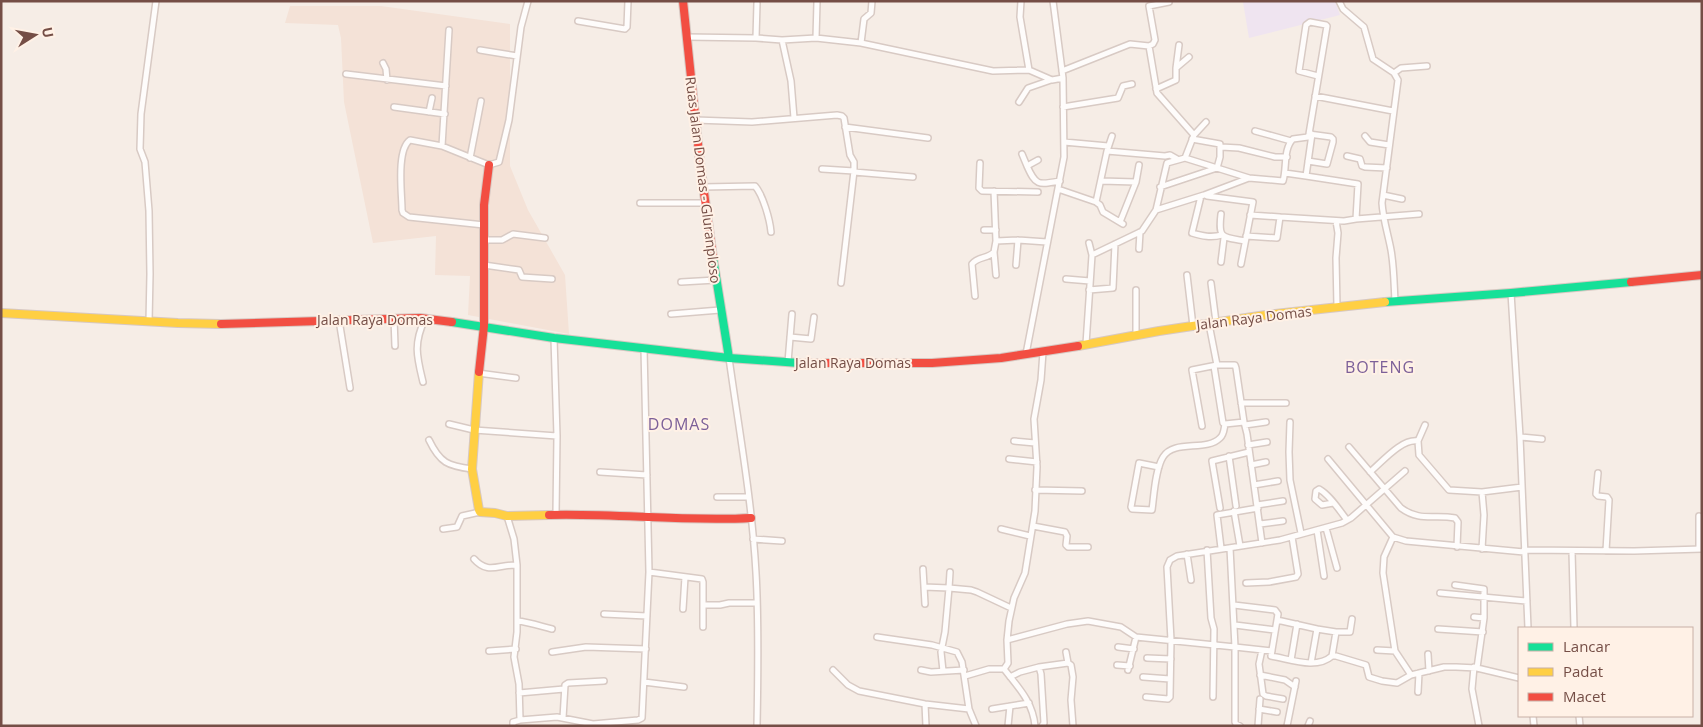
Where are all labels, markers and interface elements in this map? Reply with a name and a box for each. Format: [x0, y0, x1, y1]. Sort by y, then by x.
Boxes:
north arrow [10, 10, 60, 60]
text: U [38, 25, 59, 39]
street label: Ruas Jalan Domas - Gluranploso [681, 75, 726, 284]
street label: Jalan Raya Domas [1193, 301, 1313, 334]
street label: Jalan Raya Domas [315, 310, 433, 329]
street label: Jalan Raya Domas [793, 353, 911, 372]
district label: BOTENG [1345, 356, 1415, 378]
district label: DOMAS [648, 413, 710, 435]
legend [1518, 627, 1693, 717]
text: Lancar [1563, 636, 1610, 656]
text: Padat [1563, 661, 1603, 681]
text: Macet [1563, 686, 1606, 706]

